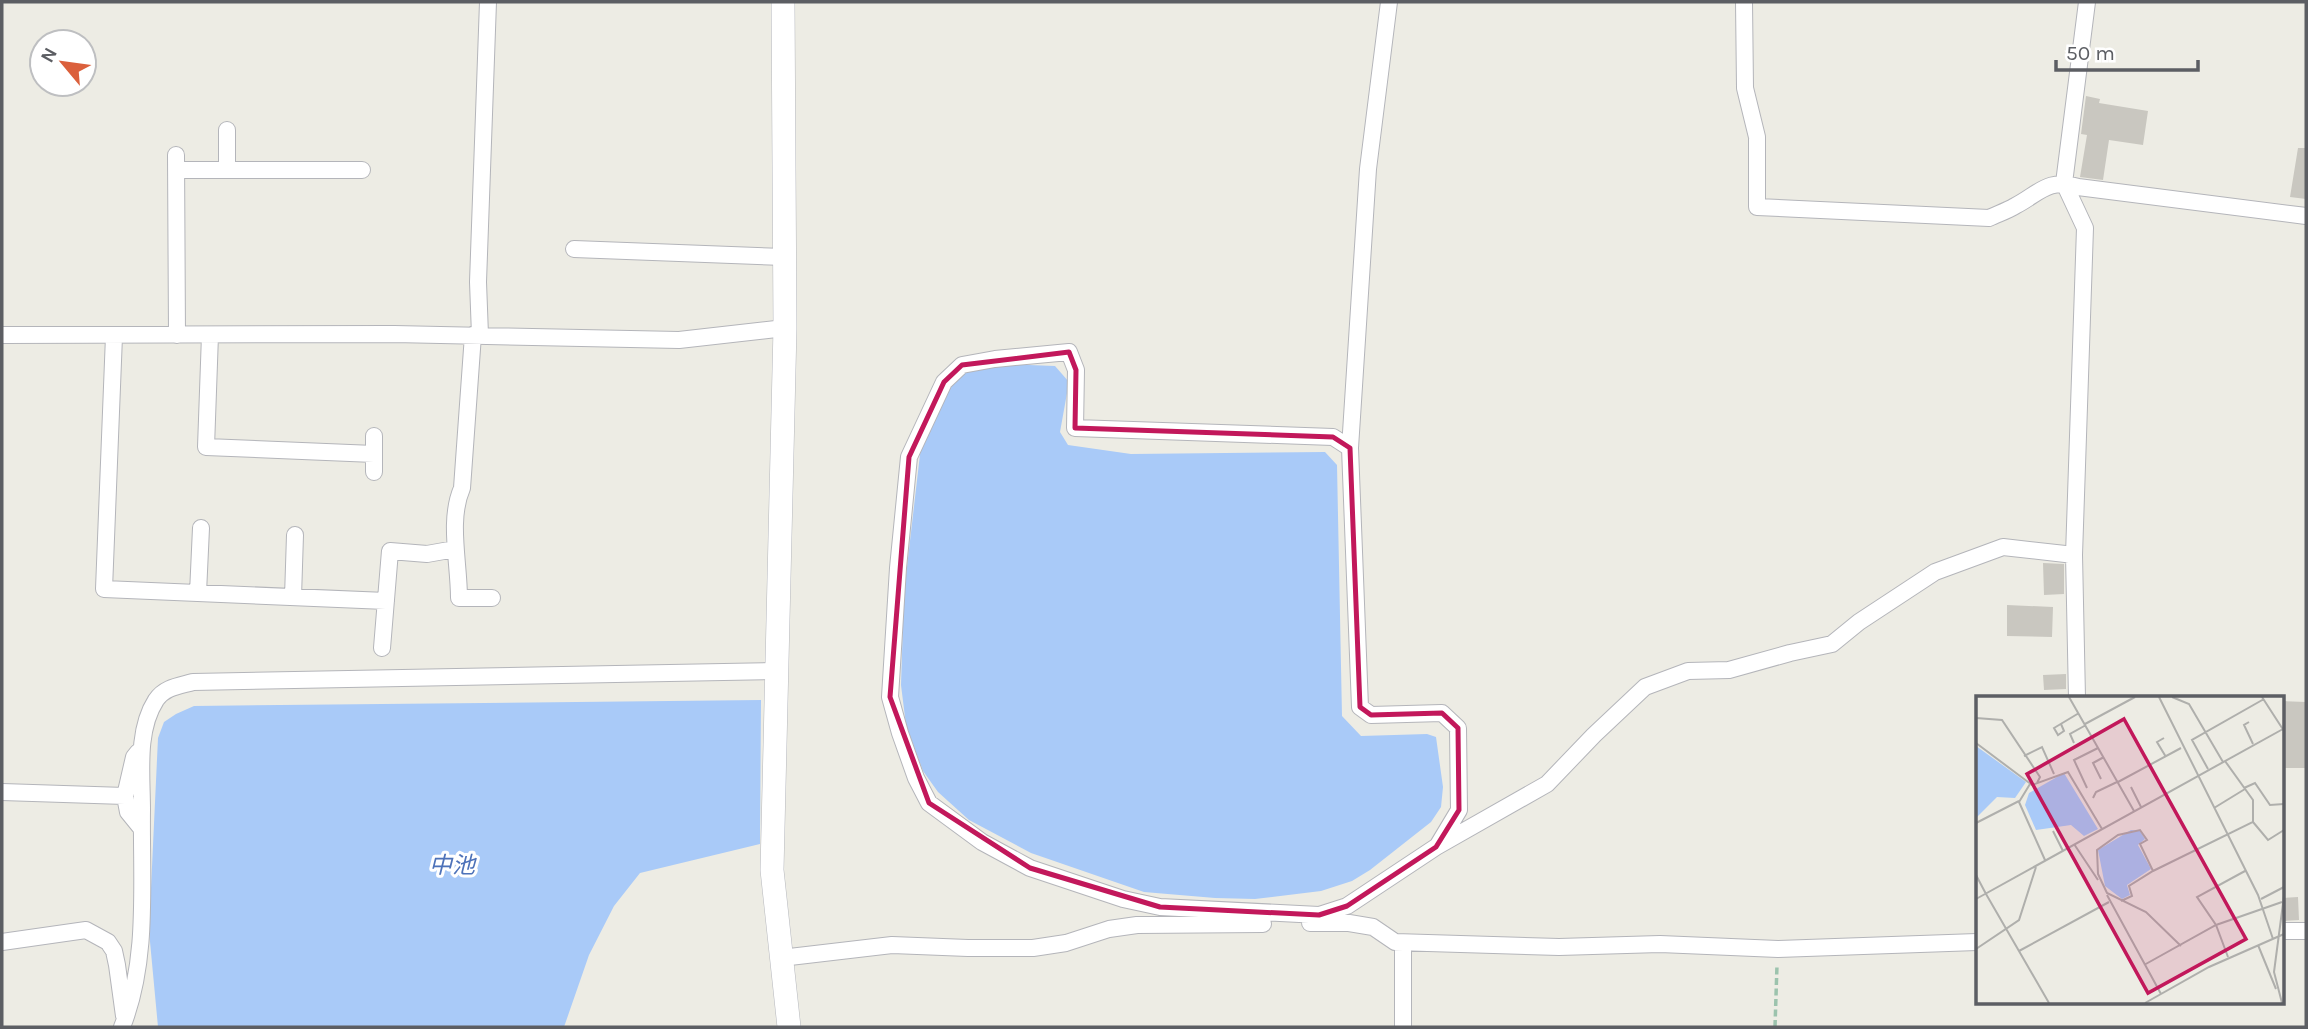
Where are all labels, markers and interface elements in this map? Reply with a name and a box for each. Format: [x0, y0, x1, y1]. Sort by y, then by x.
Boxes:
north arrow [28, 28, 98, 98]
scale bar [2056, 28, 2198, 72]
text: 50 m [2066, 41, 2115, 65]
text: N [36, 44, 62, 67]
inset map [1976, 696, 2284, 1004]
water label: 中池 [429, 852, 477, 879]

